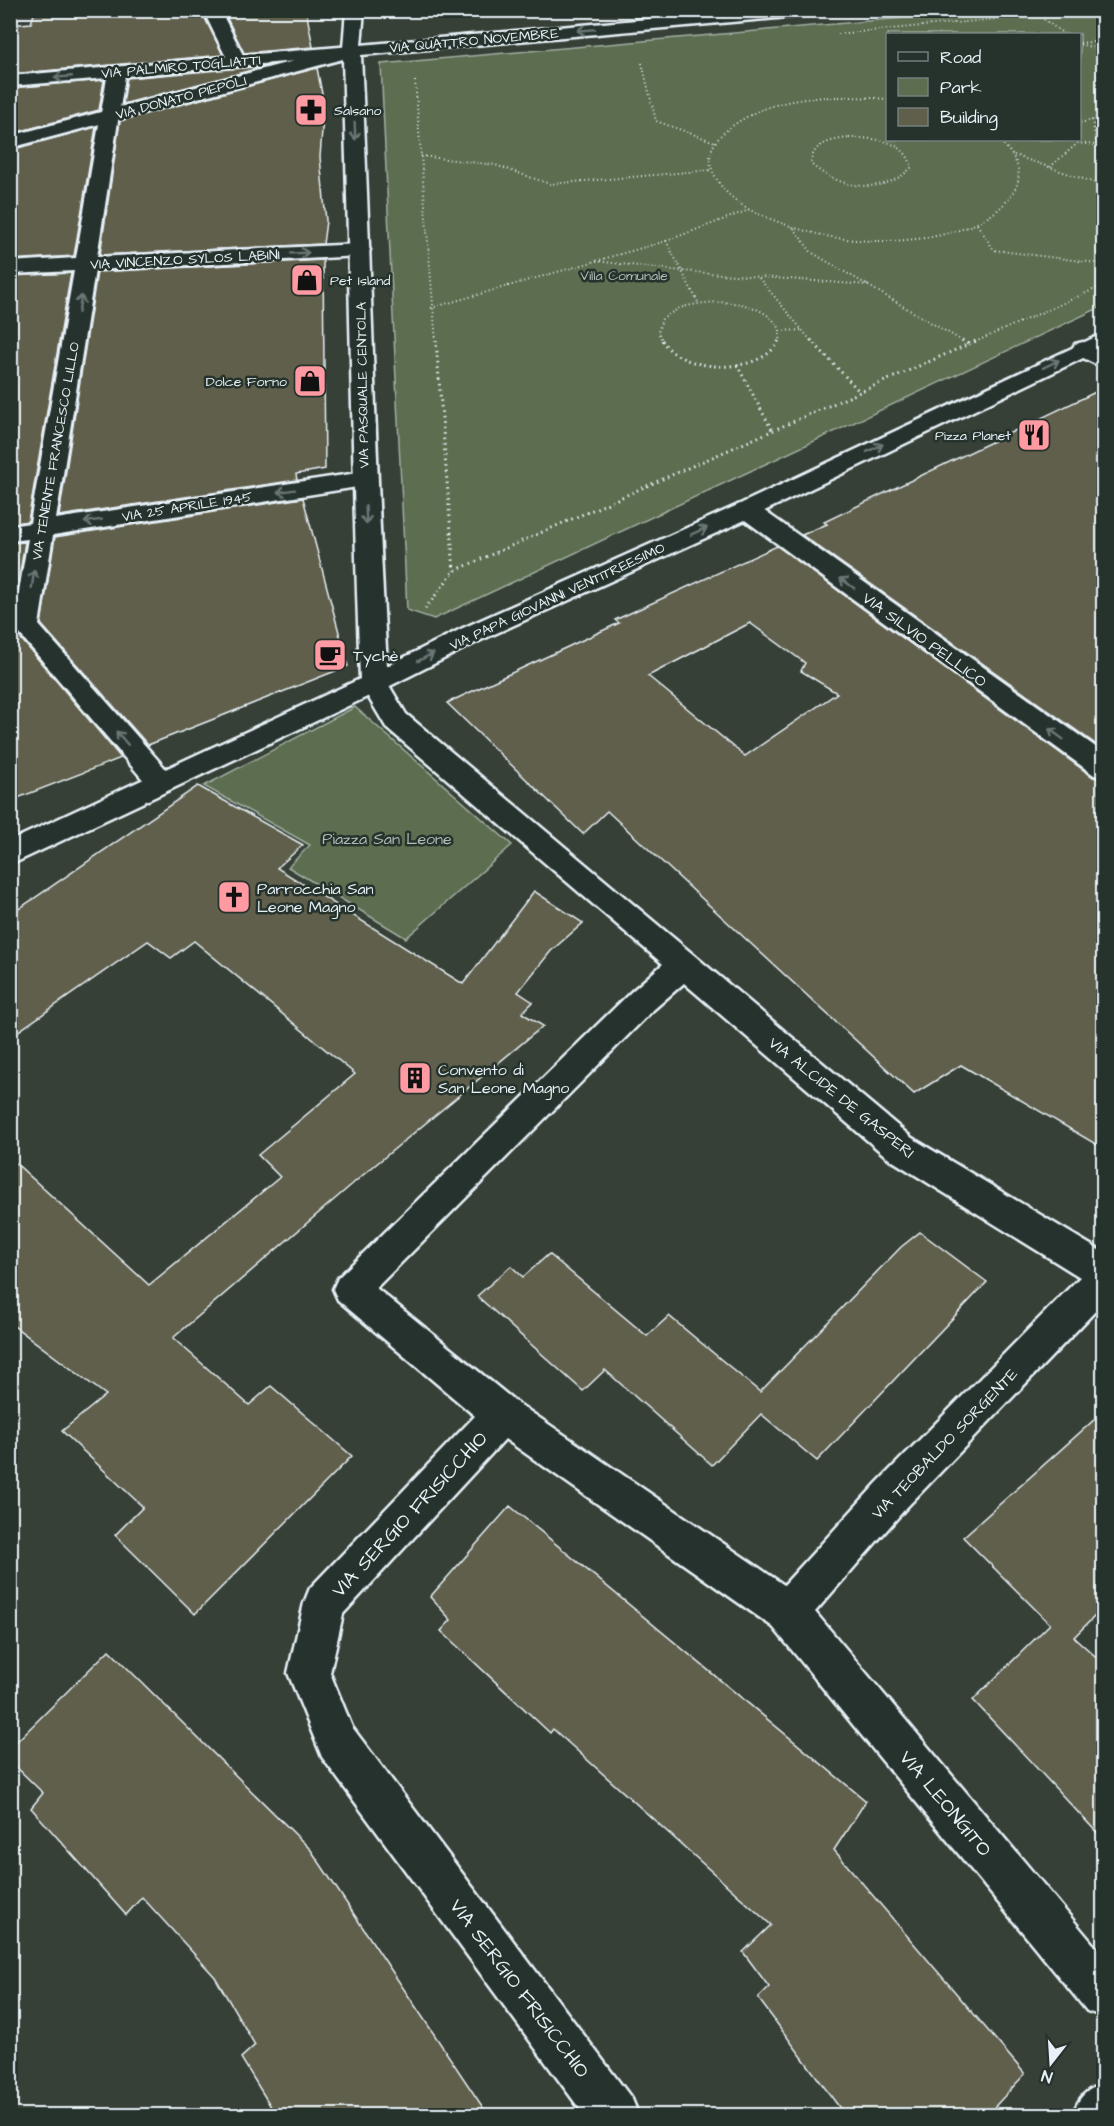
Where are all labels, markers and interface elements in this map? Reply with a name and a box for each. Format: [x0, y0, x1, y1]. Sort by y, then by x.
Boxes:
street label: VIA QUATTRO NOVEMBRE [389, 24, 560, 58]
one-way arrow [576, 25, 596, 36]
legend [886, 33, 1081, 141]
text: Road [940, 45, 981, 70]
street label: VIA PALMIRO TOGLIATTI [101, 50, 262, 84]
street label: VIA DONATO PIEPOLI [114, 71, 249, 125]
one-way arrow [54, 72, 74, 83]
text: Park [940, 75, 982, 100]
pharmacy icon: Salsano [293, 92, 329, 128]
place label: Salsano [334, 101, 381, 121]
text: Building [940, 105, 998, 131]
one-way arrow [349, 120, 361, 140]
street label: VIA VINCENZO SYLOS LABINI [90, 245, 280, 275]
one-way arrow [289, 248, 309, 259]
shop icon: Pet Island [289, 262, 325, 298]
park label: Villa Comunale [580, 266, 668, 286]
place label: Pet Island [330, 271, 390, 291]
one-way arrow [75, 295, 86, 315]
street label: VIA PASQUALE CENTOLA [352, 302, 374, 468]
street label: VIA TENENTE FRANCESCO LILLO [27, 341, 85, 562]
one-way arrow [1042, 358, 1060, 370]
shop icon: Dolce Forno [292, 363, 328, 399]
place label: Dolce Forno [206, 372, 287, 392]
restaurant icon: Pizza Planet [1016, 417, 1052, 453]
place label: Pizza Planet [935, 426, 1011, 446]
one-way arrow [866, 442, 884, 454]
one-way arrow [276, 486, 296, 497]
street label: VIA 25 APRILE 1945 [121, 487, 254, 527]
one-way arrow [360, 504, 371, 524]
one-way arrow [83, 515, 103, 526]
one-way arrow [689, 525, 707, 537]
street label: VIA PAPA GIOVANNI VENTITREESIMO [447, 538, 668, 656]
one-way arrow [27, 570, 38, 590]
one-way arrow [840, 577, 856, 589]
street label: VIA SILVIO PELLICO [858, 587, 991, 693]
cafe icon: Tychè [312, 637, 348, 673]
place label: Tychè [353, 645, 399, 668]
one-way arrow [417, 650, 435, 662]
one-way arrow [1049, 728, 1065, 740]
one-way arrow [116, 730, 129, 746]
park label: Piazza San Leone [322, 828, 452, 850]
place label: Parrocchia San Leone Magno [257, 878, 374, 919]
church icon: Parrocchia San Leone Magno [216, 879, 252, 915]
street label: VIA ALCIDE DE GASPERI [764, 1032, 919, 1164]
place label: Convento di San Leone Magno [438, 1059, 569, 1100]
building icon: Convento di San Leone Magno [397, 1060, 433, 1096]
street label: VIA TEOBALDO SORGENTE [867, 1363, 1023, 1524]
street label: VIA SERGIO FRISICCHIO [325, 1426, 494, 1604]
street label: VIA LEONGITO [892, 1745, 998, 1863]
street label: VIA SERGIO FRISICCHIO [443, 1893, 596, 2084]
north arrow [1021, 2033, 1081, 2093]
text: N [1039, 2064, 1055, 2088]

